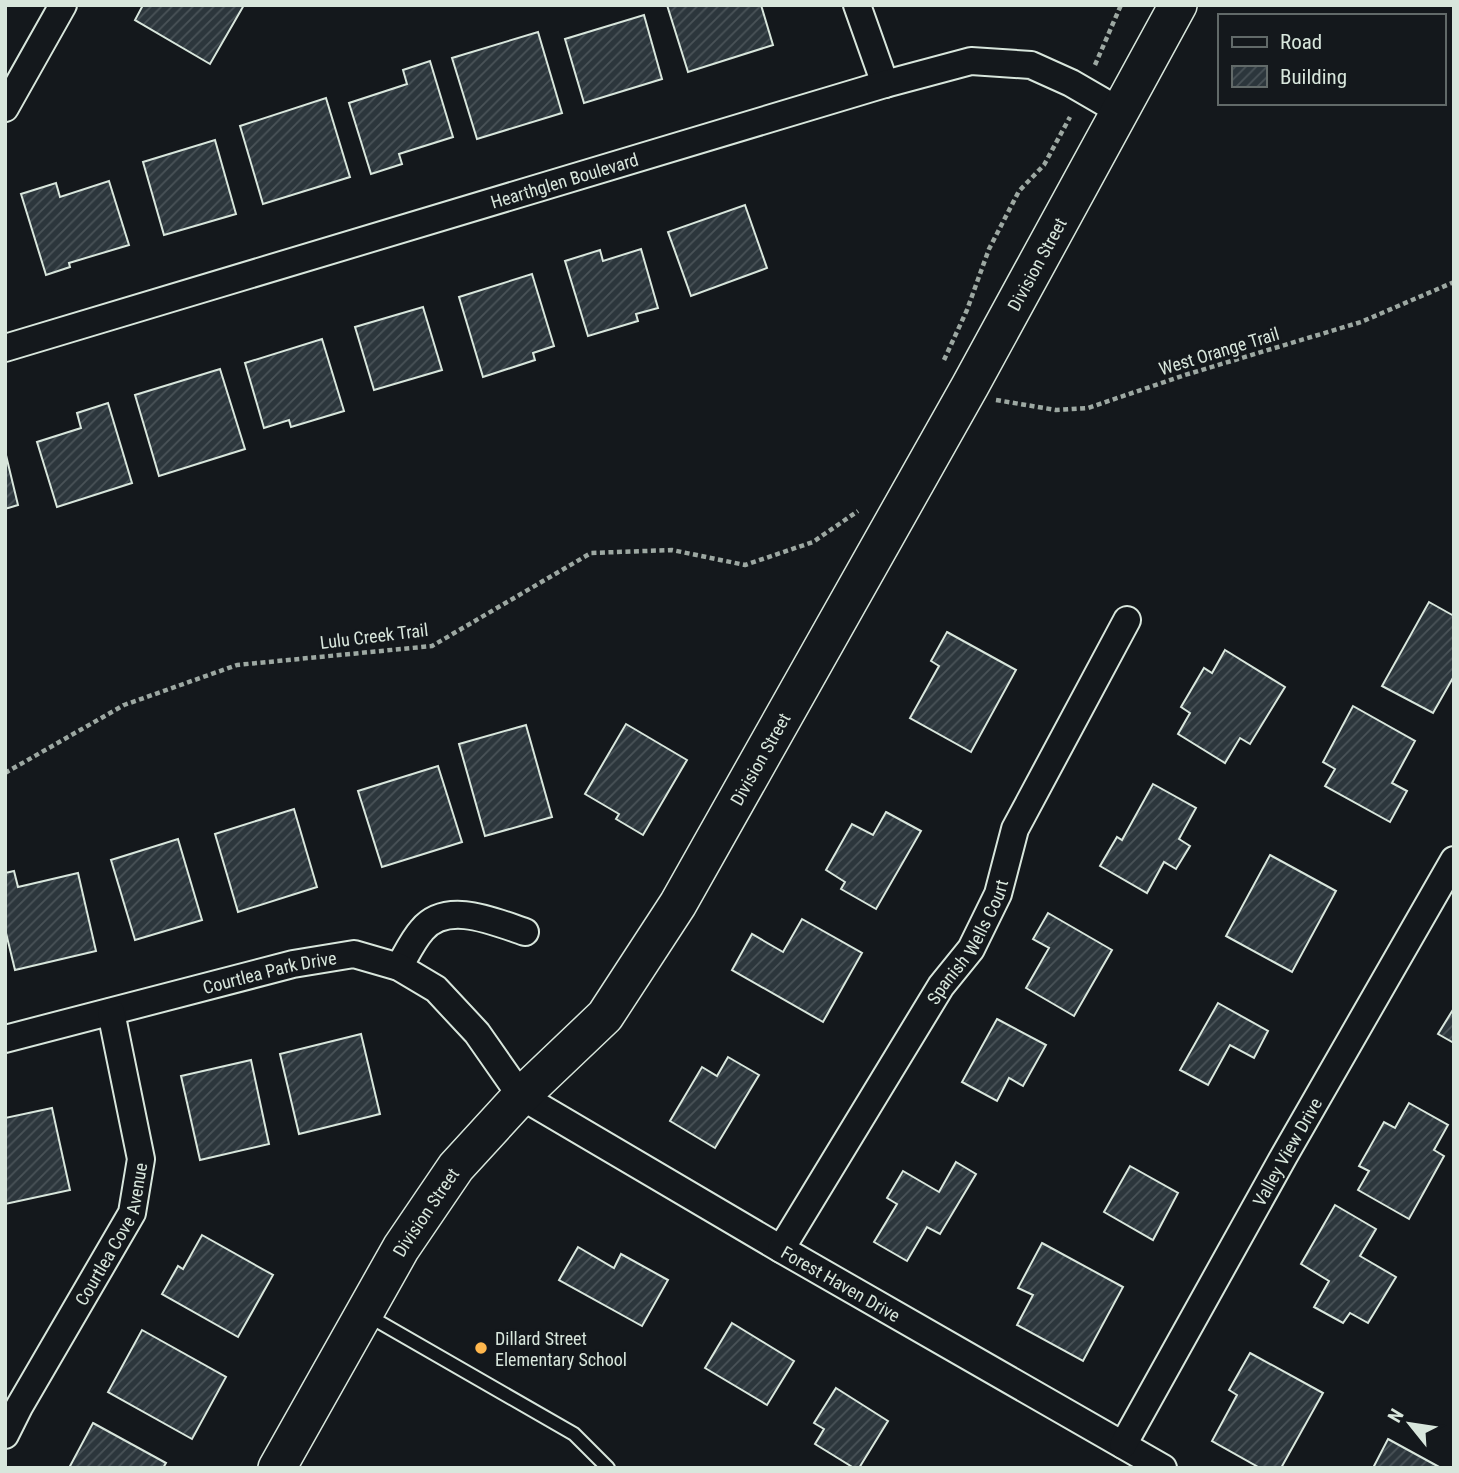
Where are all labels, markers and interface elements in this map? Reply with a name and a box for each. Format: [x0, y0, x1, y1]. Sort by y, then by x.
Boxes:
legend [1218, 14, 1445, 105]
text: Road [1280, 30, 1322, 54]
text: Building [1280, 65, 1347, 89]
street label: Hearthglen Boulevard [488, 148, 641, 212]
street label: Division Street [1003, 214, 1070, 314]
street label: West Orange Trail [1156, 323, 1282, 379]
street label: Lulu Creek Trail [319, 619, 429, 653]
street label: Division Street [725, 709, 794, 809]
street label: Spanish Wells Court [922, 877, 1012, 1008]
street label: Courtlea Park Drive [200, 947, 338, 998]
street label: Valley View Drive [1248, 1094, 1326, 1209]
street label: Courtlea Cove Avenue [70, 1161, 151, 1309]
street label: Division Street [388, 1164, 463, 1260]
street label: Forest Haven Drive [778, 1241, 904, 1326]
place label: Dillard Street Elementary School [495, 1328, 627, 1370]
marker: Dillard Street Elementary School [473, 1340, 489, 1356]
north arrow [1375, 1389, 1445, 1459]
text: N [1383, 1405, 1409, 1427]

